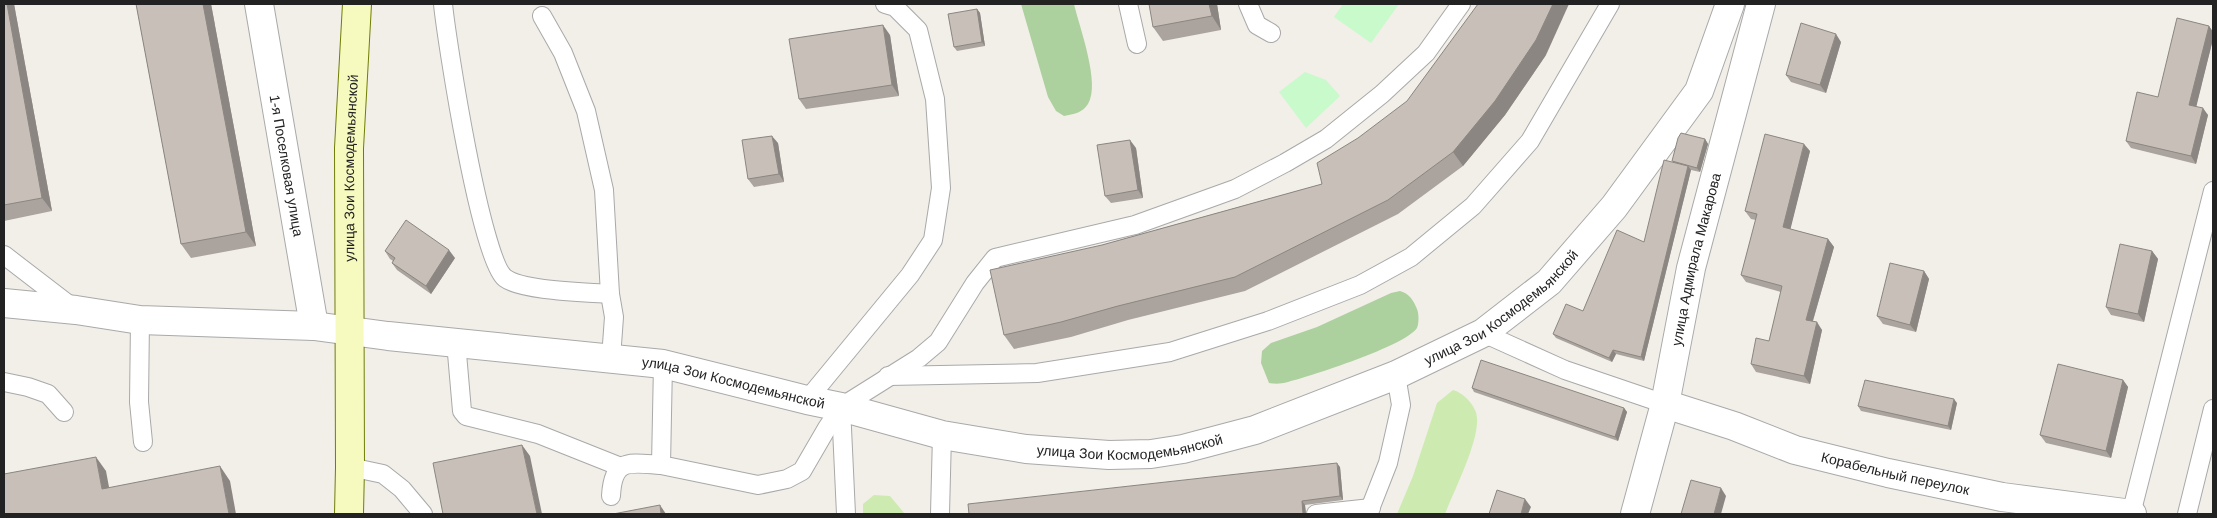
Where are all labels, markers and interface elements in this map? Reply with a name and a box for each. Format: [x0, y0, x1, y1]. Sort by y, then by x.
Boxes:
street label: улица Зои Космодемьянской [341, 74, 361, 262]
street label: 1-я Поселковая улица [267, 94, 307, 238]
street label: улица Адмирала Макарова [1668, 171, 1724, 347]
street label: улица Зои Космодемьянской [1422, 247, 1581, 368]
street label: улица Зои Космодемьянской [641, 354, 826, 411]
street label: улица Зои Космодемьянской [1036, 431, 1224, 463]
street label: Корабельный переулок [1820, 449, 1972, 498]

